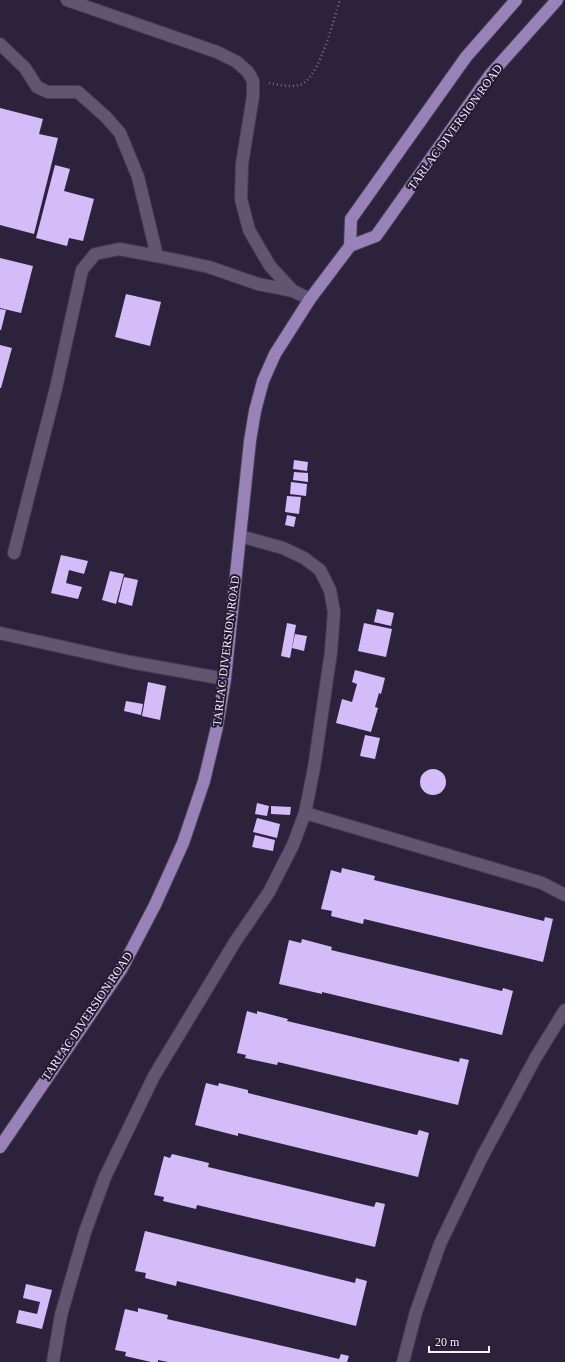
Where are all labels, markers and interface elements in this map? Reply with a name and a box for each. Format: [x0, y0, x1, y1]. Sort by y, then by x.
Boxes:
street label: TARLAC DIVERSION ROAD [405, 61, 505, 192]
street label: TARLAC DIVERSION ROAD [210, 575, 242, 727]
street label: TARLAC DIVERSION ROAD [39, 949, 135, 1083]
scale bar [429, 1328, 489, 1354]
text: 20 m [435, 1335, 460, 1349]

